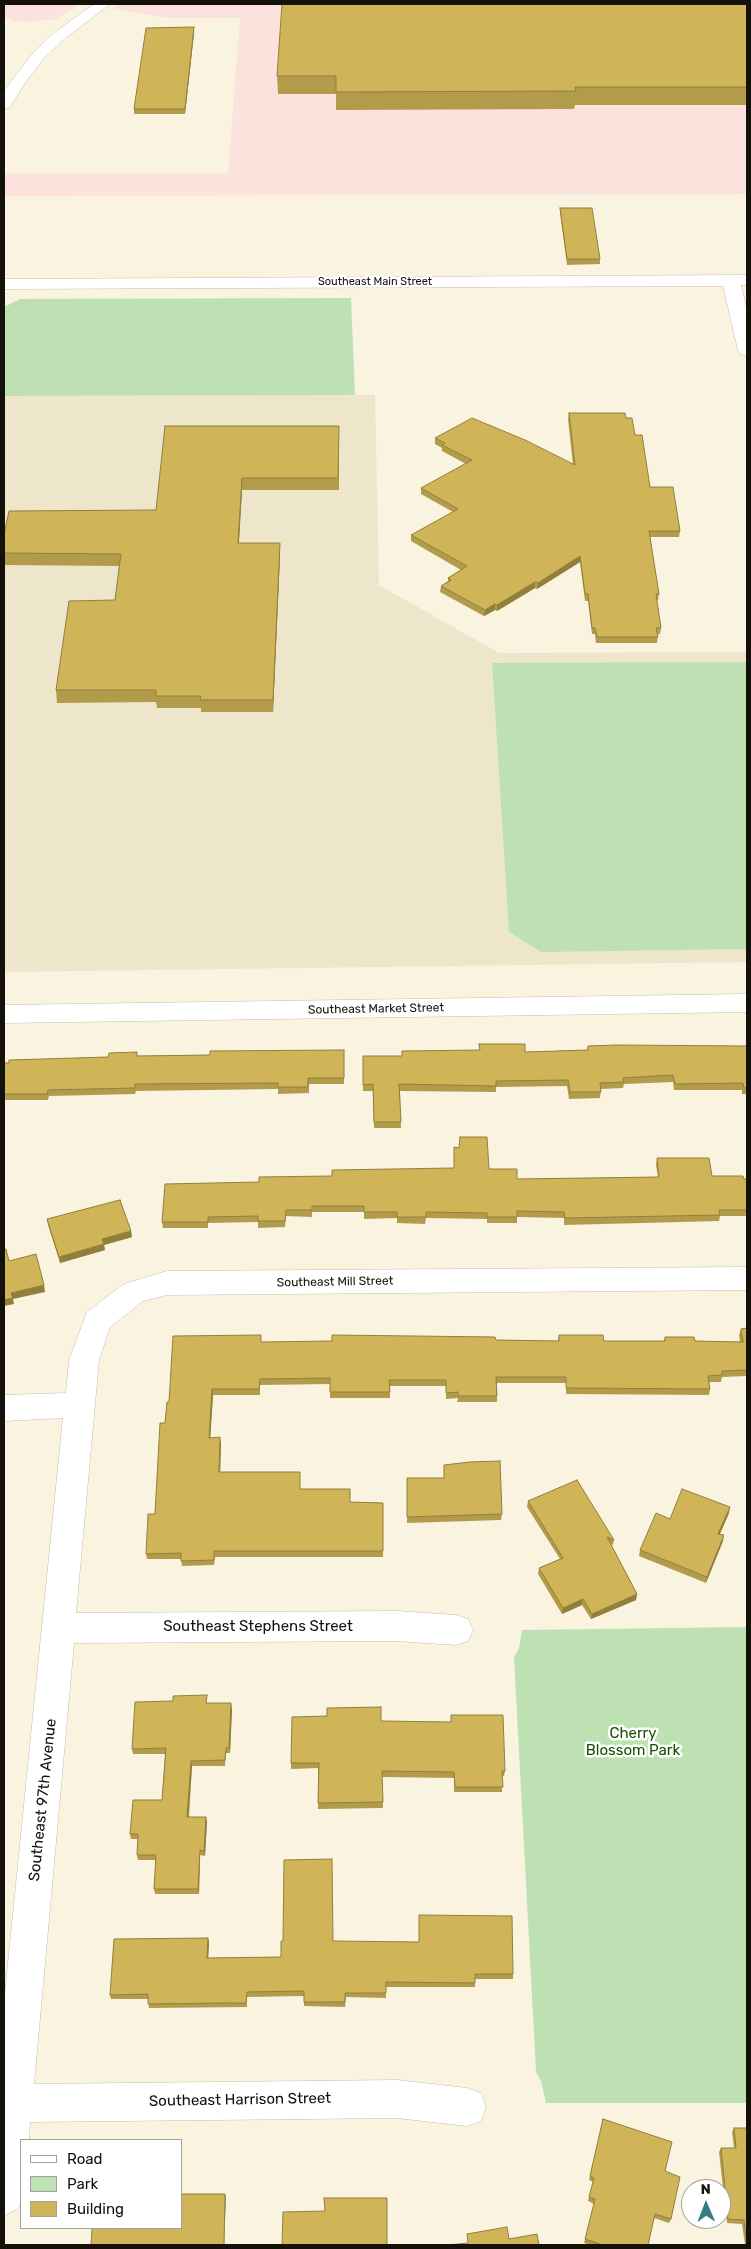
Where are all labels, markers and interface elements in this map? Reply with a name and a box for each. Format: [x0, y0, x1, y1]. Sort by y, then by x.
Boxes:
street label: Southeast Main Street [318, 275, 432, 289]
street label: Southeast Market Street [308, 1001, 444, 1017]
street label: Southeast Mill Street [277, 1274, 393, 1290]
street label: Southeast Stephens Street [163, 1618, 353, 1636]
street label: Southeast 97th Avenue [25, 1718, 61, 1882]
park label: Cherry Blossom Park [586, 1725, 680, 1760]
street label: Southeast Harrison Street [149, 2089, 331, 2111]
legend [20, 2139, 182, 2229]
text: Road [67, 2150, 103, 2168]
text: Park [67, 2175, 98, 2193]
north arrow [681, 2179, 731, 2229]
text: N [701, 2181, 711, 2198]
text: Building [67, 2200, 124, 2218]

